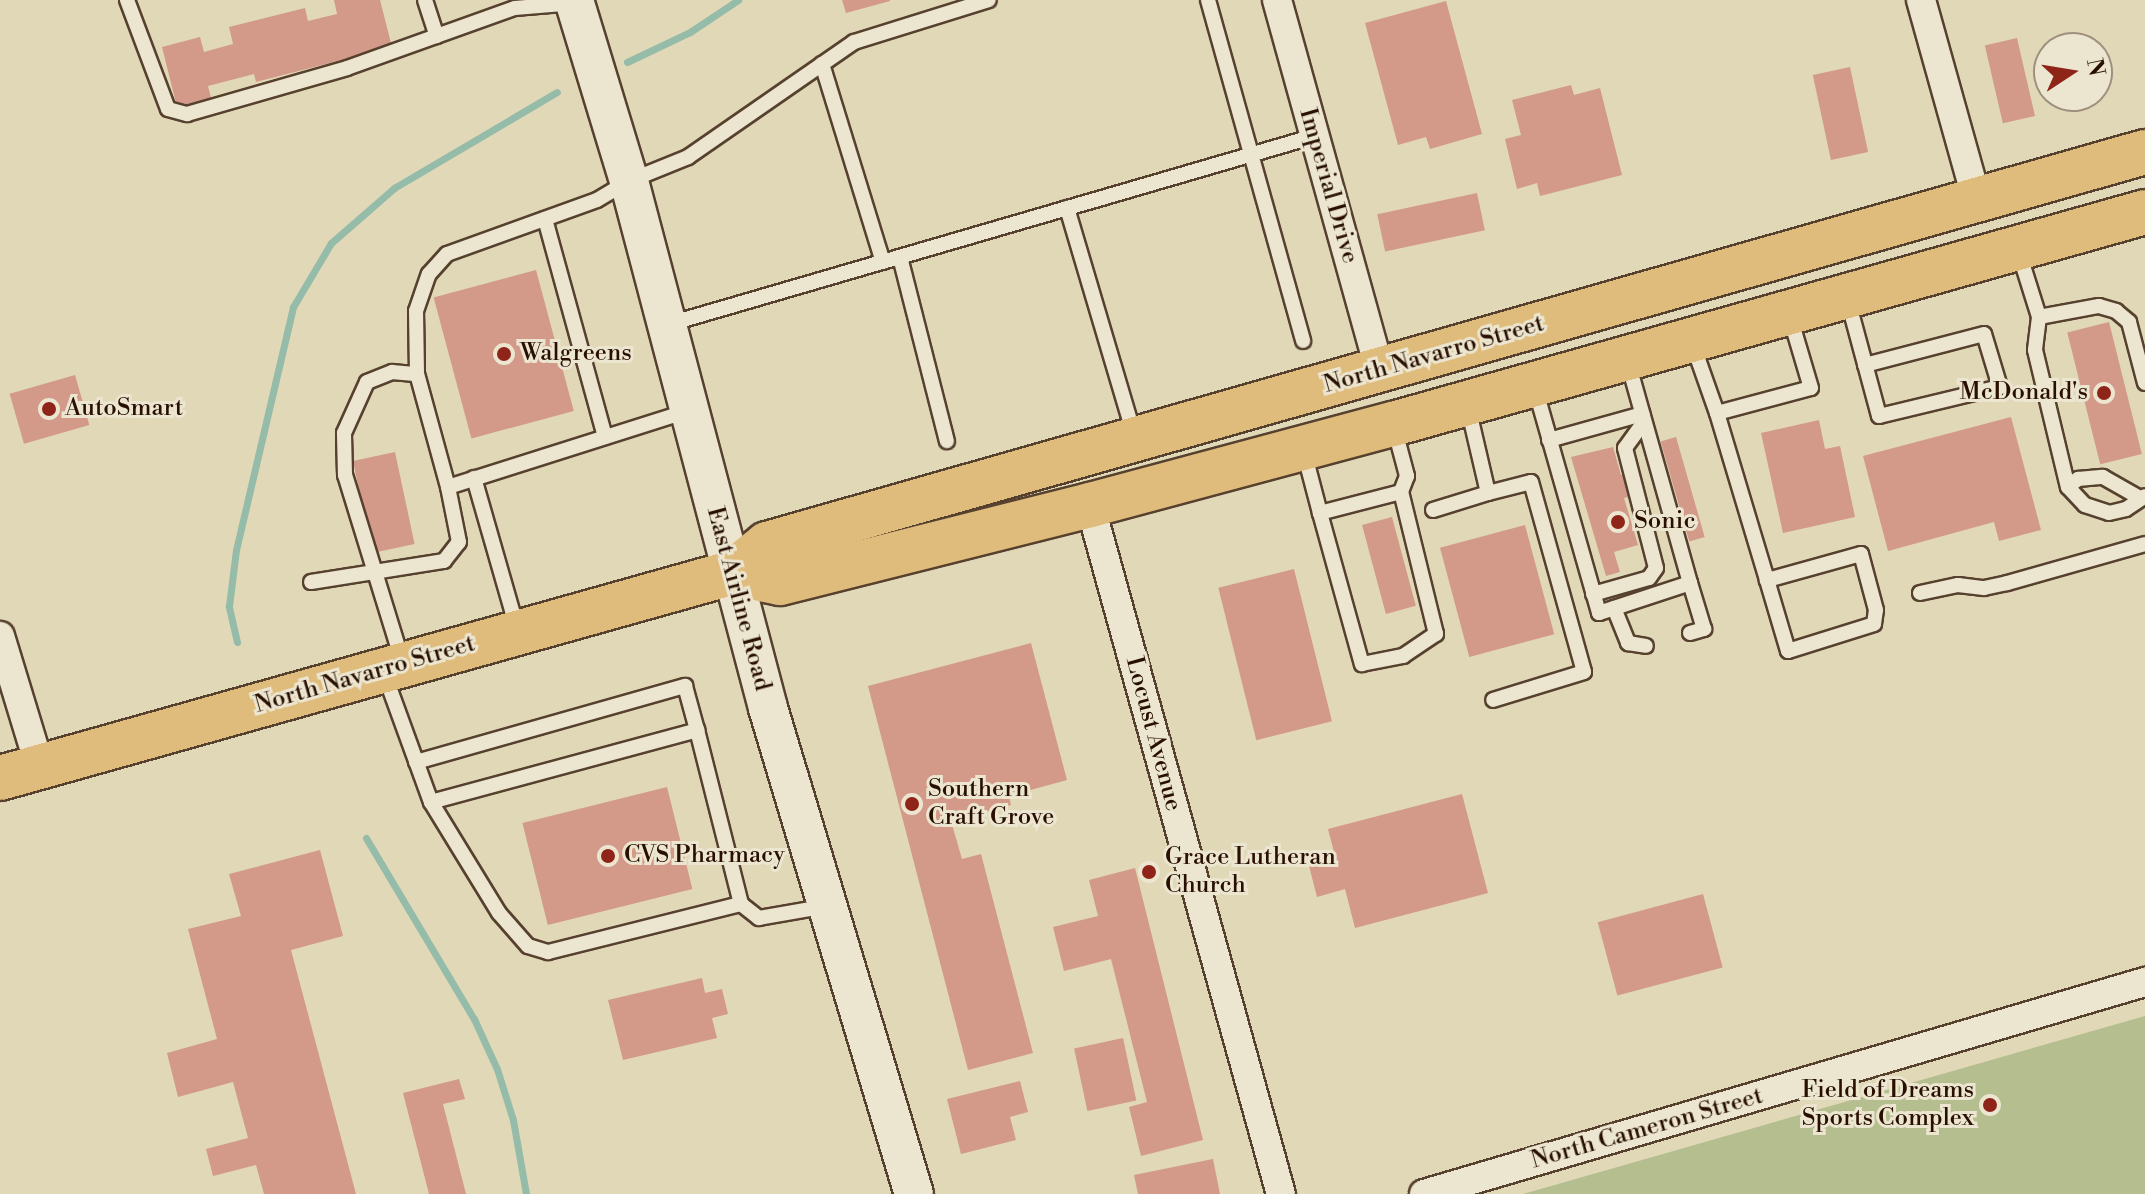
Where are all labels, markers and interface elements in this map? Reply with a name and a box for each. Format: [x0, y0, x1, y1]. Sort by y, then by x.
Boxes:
north arrow [2033, 32, 2113, 112]
text: N [2080, 56, 2110, 79]
street label: Imperial Drive [1292, 105, 1364, 267]
street label: North Navarro Street [1320, 310, 1548, 400]
place label: Walgreens [520, 340, 632, 368]
marker: Walgreens [495, 345, 513, 363]
place label: McDonald's [1959, 379, 2088, 407]
marker: McDonald's [2095, 384, 2113, 402]
place label: AutoSmart [65, 395, 183, 423]
marker: AutoSmart [40, 400, 58, 418]
street label: East Airline Road [700, 504, 776, 694]
place label: Sonic [1634, 508, 1696, 536]
marker: Sonic [1609, 513, 1627, 531]
street label: North Navarro Street [251, 630, 479, 720]
street label: Locust Avenue [1119, 654, 1187, 814]
place label: Southern Craft Grove [928, 776, 1054, 832]
marker: Southern Craft Grove [903, 795, 921, 813]
place label: CVS Pharmacy [624, 842, 785, 870]
place label: Grace Lutheran Church [1165, 844, 1336, 900]
marker: CVS Pharmacy [599, 847, 617, 865]
marker: Grace Lutheran Church [1140, 863, 1158, 881]
place label: Field of Dreams Sports Complex [1801, 1077, 1974, 1133]
street label: North Cameron Street [1528, 1082, 1766, 1176]
marker: Field of Dreams Sports Complex [1981, 1096, 1999, 1114]

